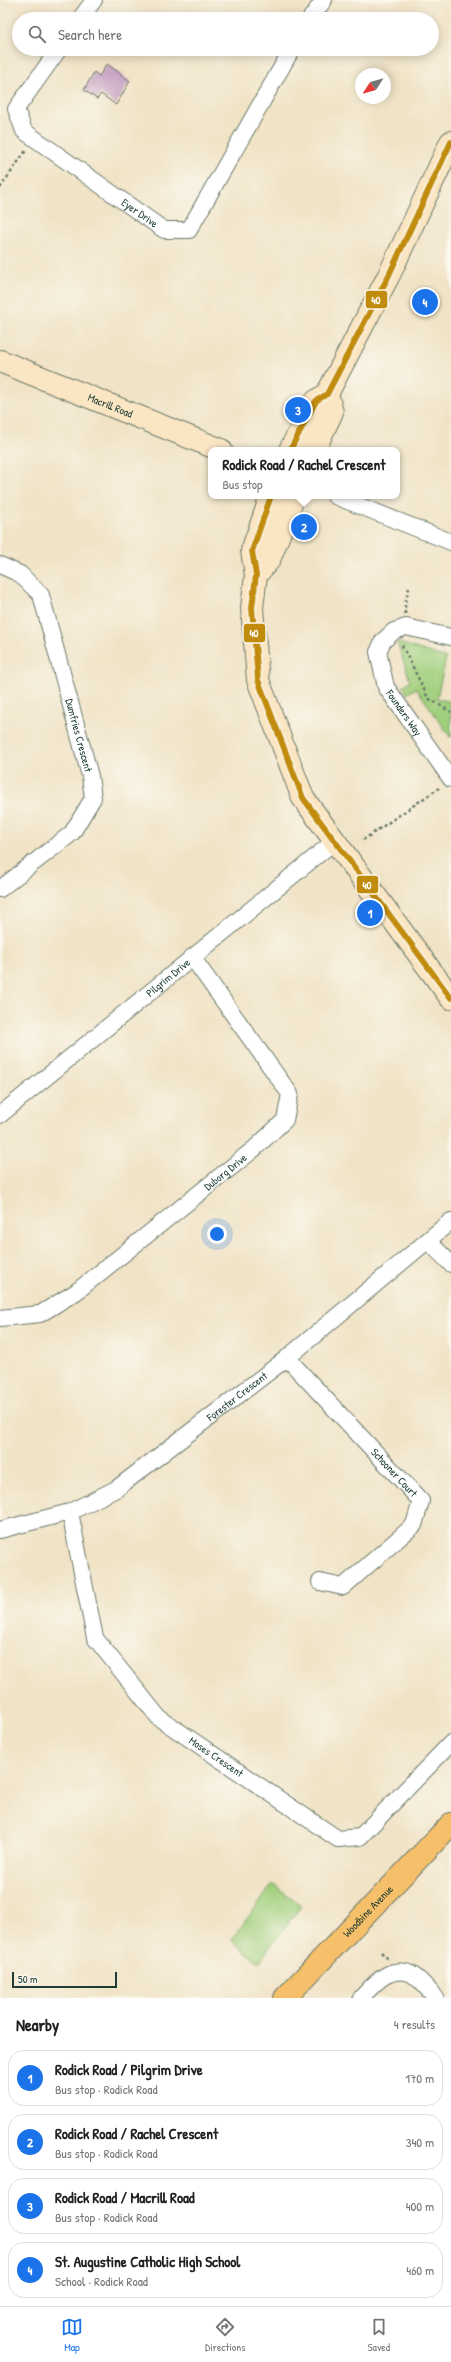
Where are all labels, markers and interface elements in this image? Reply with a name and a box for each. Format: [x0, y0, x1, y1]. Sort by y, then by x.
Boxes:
search box [12, 12, 439, 56]
icon: search [26, 23, 48, 45]
text: Search here [58, 24, 122, 45]
north arrow [355, 68, 391, 104]
street label: Eyer Drive [119, 195, 161, 231]
pin: 4 [412, 287, 438, 317]
line badge: 40 [365, 290, 388, 309]
text: 40 [371, 293, 381, 307]
street label: Macrill Road [86, 390, 136, 421]
pin: 3 [285, 395, 311, 425]
popup [208, 447, 400, 499]
text: Rodick Road / Rachel Crescent [222, 454, 386, 475]
text: Bus stop [222, 475, 263, 493]
pin: 2 [291, 512, 317, 542]
line badge: 40 [243, 623, 266, 643]
text: 40 [249, 626, 259, 640]
street label: Founders Way [382, 686, 425, 739]
street label: Dumfries Crescent [62, 697, 96, 774]
line badge: 40 [356, 875, 379, 894]
text: 40 [362, 878, 372, 892]
pin: 1 [357, 898, 383, 928]
street label: Pilgrim Drive [143, 955, 193, 1000]
street label: Duborg Drive [201, 1150, 250, 1193]
your location [207, 1224, 227, 1244]
street label: Forester Crescent [203, 1369, 270, 1425]
street label: Schooner Court [368, 1445, 421, 1500]
street label: Moses Crescent [186, 1733, 246, 1780]
street label: Woodbine Avenue [340, 1882, 396, 1940]
scale bar [12, 1970, 117, 1989]
text: 50 m [18, 1972, 38, 1986]
text: Nearby [16, 2013, 59, 2036]
text: 4 results [394, 2015, 435, 2033]
text: Rodick Road / Pilgrim Drive [55, 2059, 203, 2080]
text: 1 [28, 2069, 32, 2087]
text: 170 m [405, 2069, 434, 2087]
text: Bus stop · Rodick Road [55, 2080, 158, 2098]
text: Rodick Road / Rachel Crescent [55, 2123, 218, 2144]
text: 2 [27, 2133, 33, 2151]
text: 340 m [406, 2133, 434, 2151]
text: Bus stop · Rodick Road [55, 2144, 158, 2162]
text: Rodick Road / Macrill Road [55, 2187, 195, 2208]
text: 3 [27, 2197, 33, 2215]
text: 400 m [406, 2197, 434, 2215]
text: Bus stop · Rodick Road [55, 2208, 158, 2226]
text: St. Augustine Catholic High School [55, 2251, 240, 2272]
text: 4 [28, 2261, 32, 2279]
text: 460 m [406, 2261, 434, 2279]
text: School · Rodick Road [55, 2272, 148, 2290]
tab: Map [61, 2316, 83, 2354]
tab: Directions [205, 2316, 246, 2354]
tab: Saved [368, 2316, 390, 2354]

